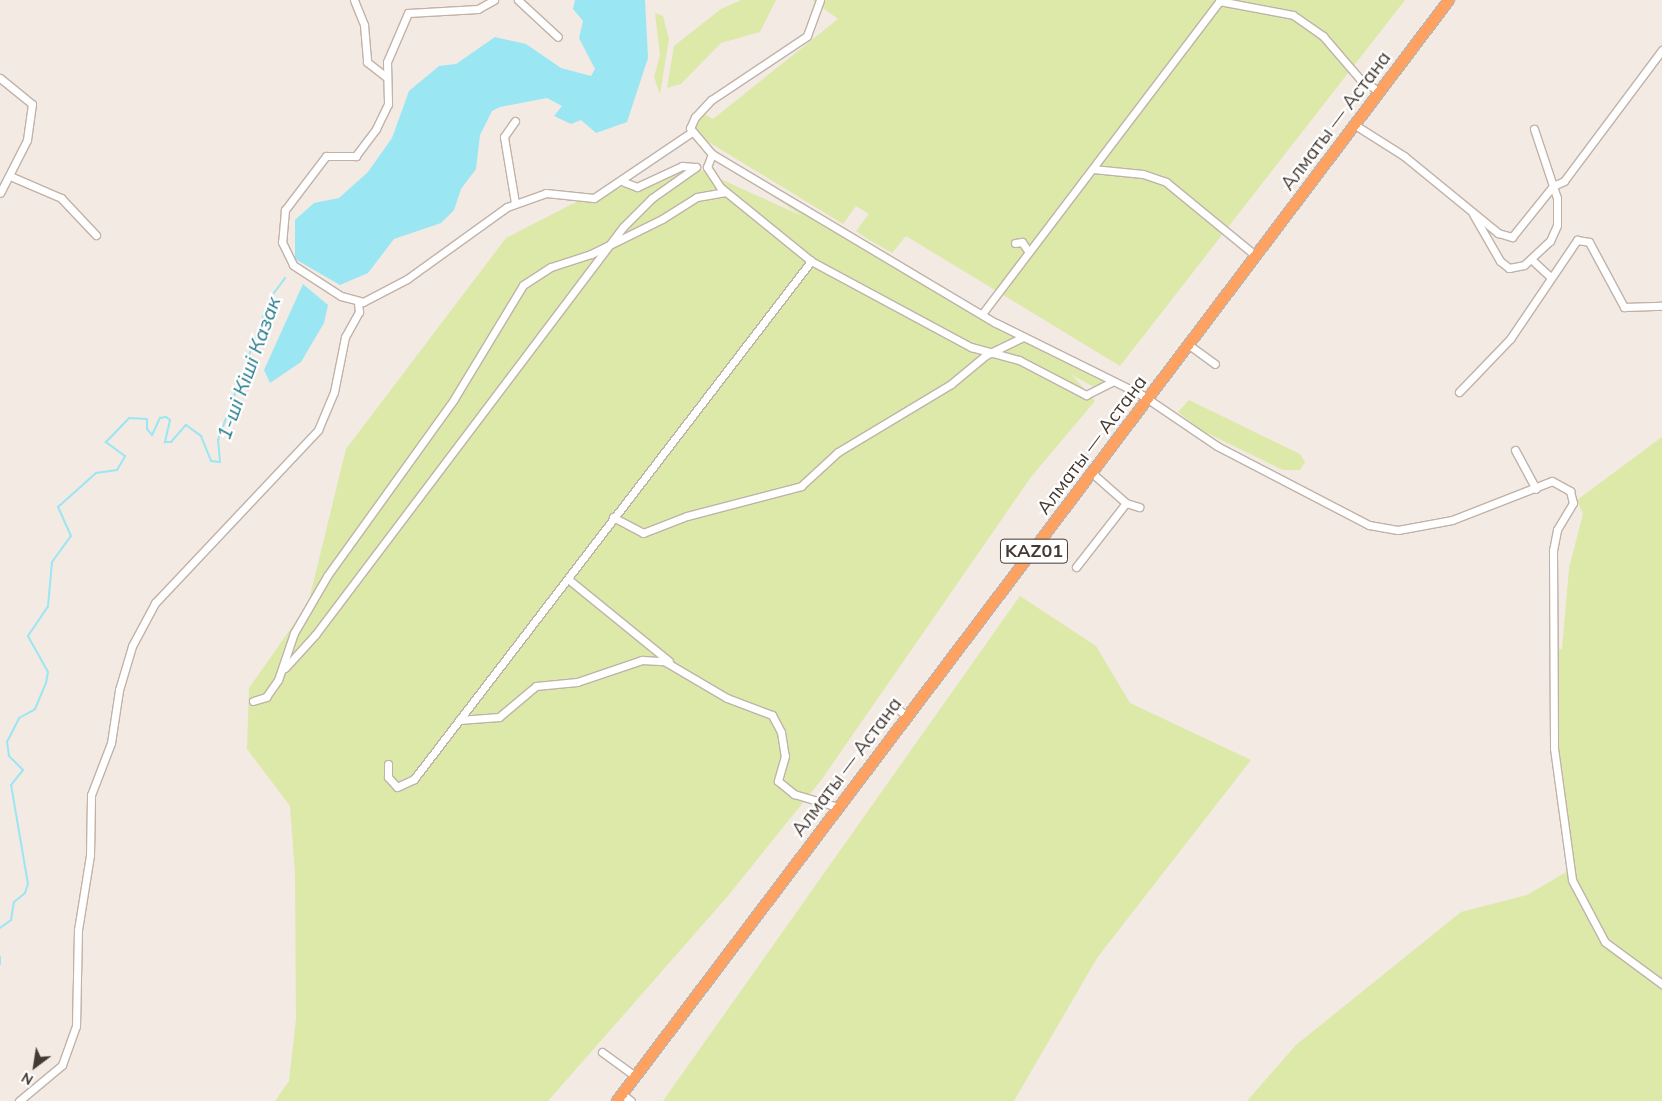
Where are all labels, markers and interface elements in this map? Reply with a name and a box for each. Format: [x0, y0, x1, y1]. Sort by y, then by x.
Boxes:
street label: Алматы — Астана [1276, 47, 1396, 195]
water label: 1-ші Кіші Казак [211, 293, 285, 443]
street label: Алматы — Астана [1032, 371, 1152, 519]
road number: KАZ01 [999, 536, 1069, 566]
street label: Алматы — Астана [787, 693, 907, 841]
north arrow [10, 1041, 60, 1091]
text: N [18, 1068, 36, 1089]

